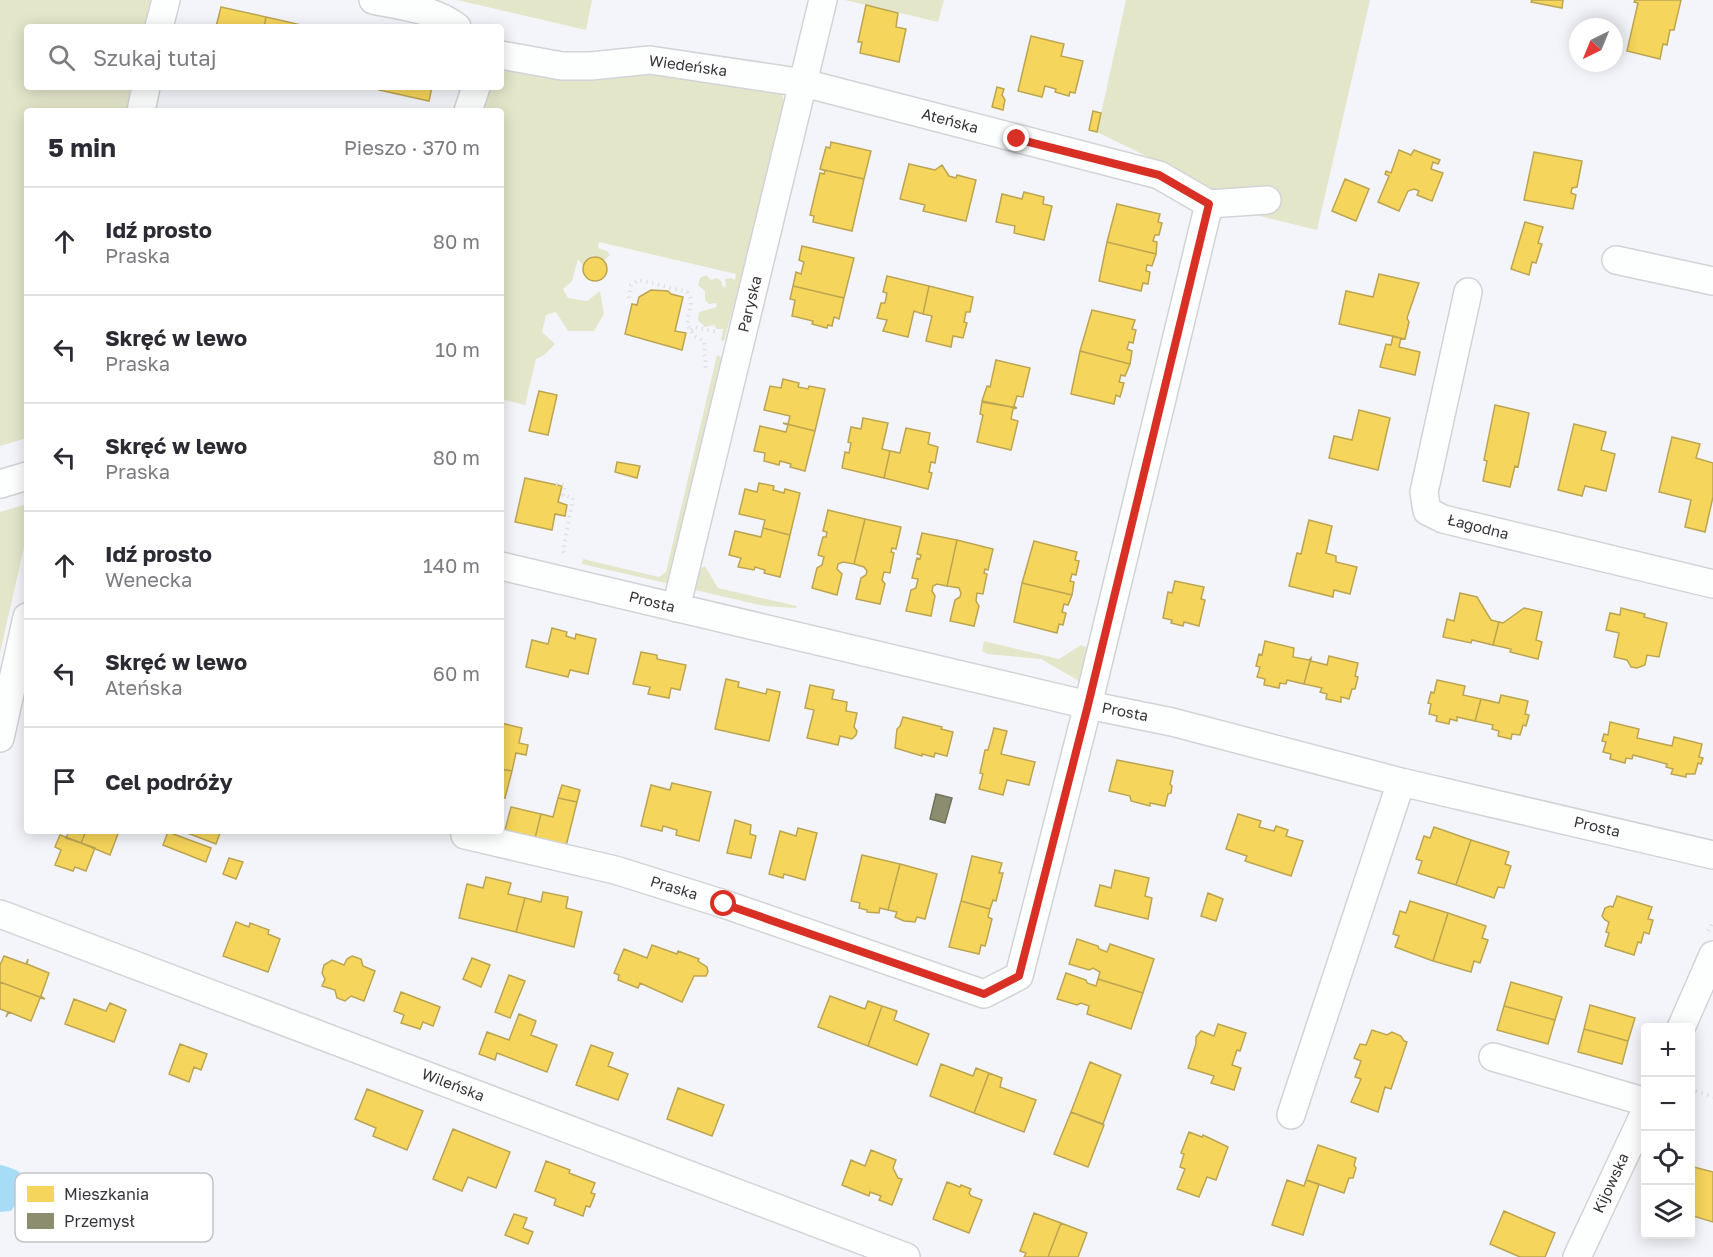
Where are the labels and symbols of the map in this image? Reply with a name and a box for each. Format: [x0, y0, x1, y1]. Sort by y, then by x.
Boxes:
north arrow [1569, 18, 1623, 72]
street label: Wiedeńska [648, 51, 729, 79]
street label: Ateńska [920, 104, 981, 136]
route end [1003, 125, 1029, 151]
street label: Paryska [733, 274, 765, 334]
street label: Łagodna [1446, 510, 1511, 542]
street label: Prosta [627, 587, 677, 615]
street label: Prosta [1100, 698, 1150, 724]
street label: Prosta [1572, 812, 1622, 840]
street label: Praska [648, 871, 700, 903]
route start [710, 890, 736, 916]
street label: Wileńska [419, 1064, 487, 1104]
street label: Kijowska [1588, 1150, 1632, 1215]
legend [15, 1173, 213, 1242]
text: Mieszkania [64, 1184, 149, 1204]
text: Przemysł [64, 1211, 135, 1231]

